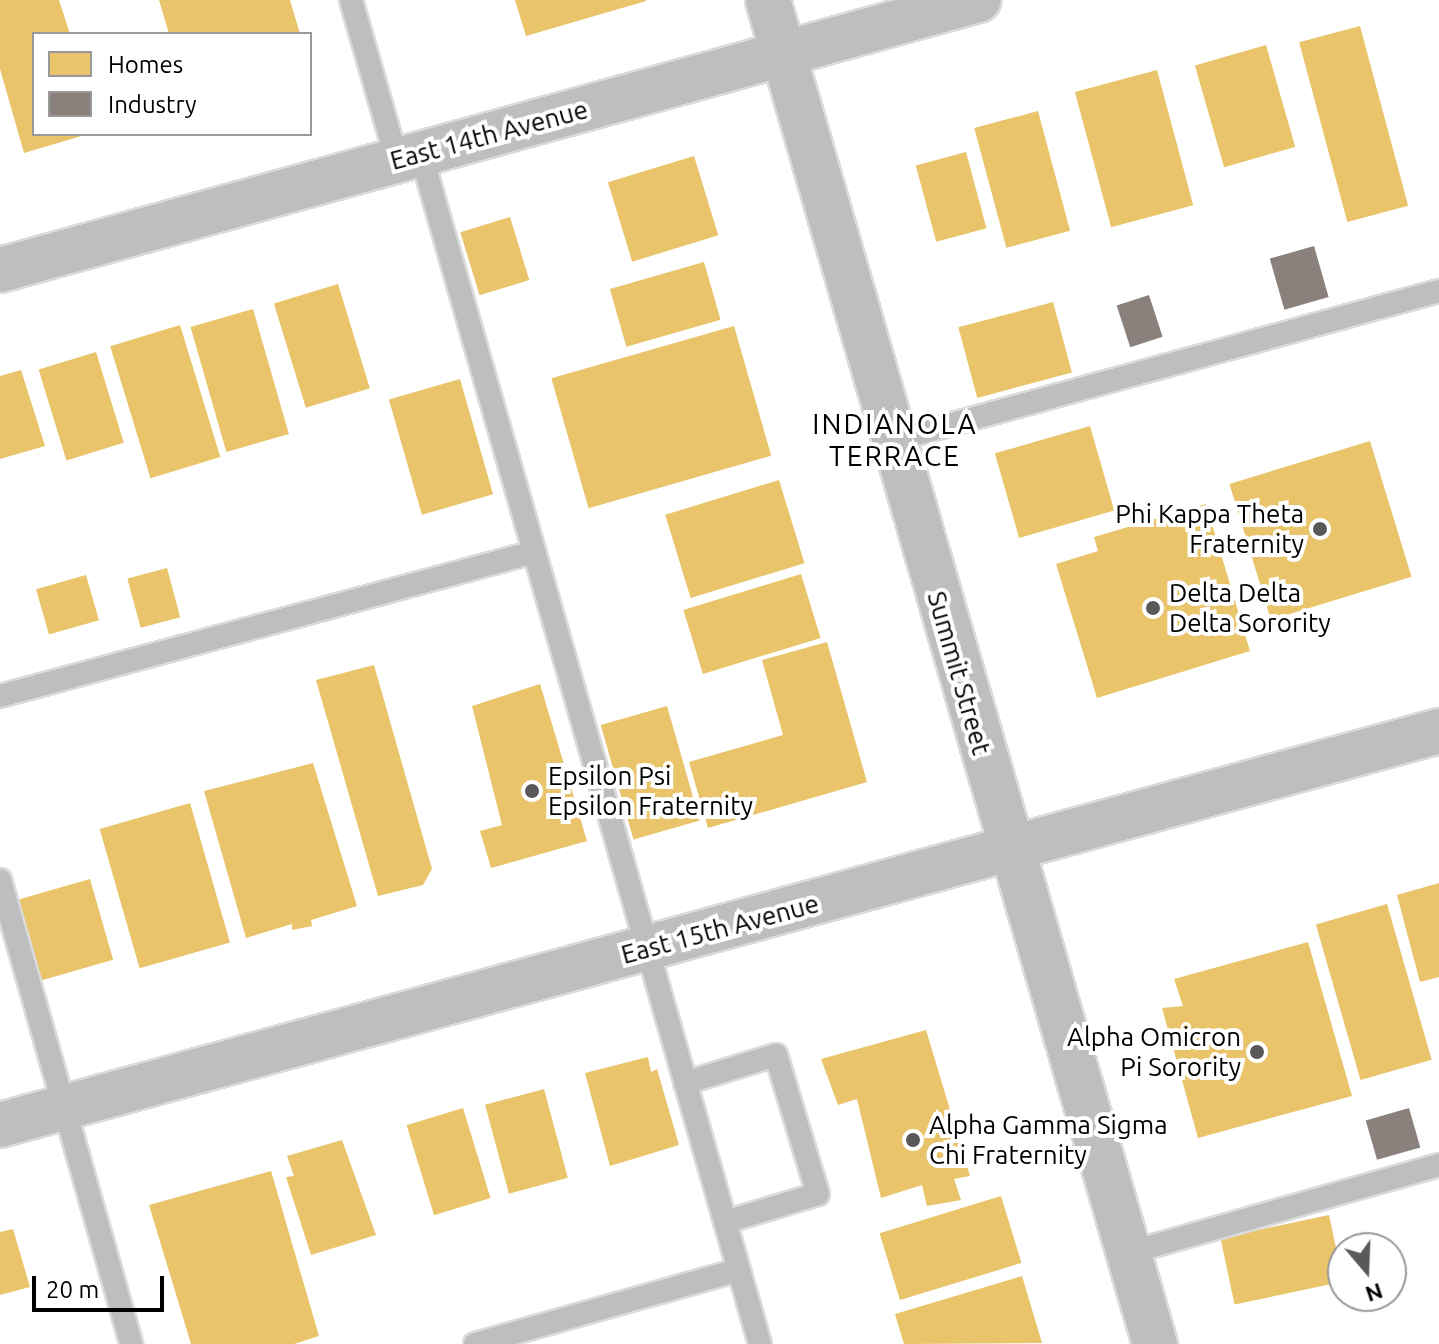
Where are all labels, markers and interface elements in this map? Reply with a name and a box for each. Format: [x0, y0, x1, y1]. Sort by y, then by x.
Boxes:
legend [32, 32, 312, 136]
text: Homes [108, 51, 183, 78]
text: Industry [108, 91, 197, 118]
street label: East 14th Avenue [387, 94, 591, 176]
district label: INDIANOLA TERRACE [812, 407, 978, 473]
place label: Phi Kappa Theta Fraternity [1115, 498, 1304, 560]
marker: Phi Kappa Theta Fraternity [1311, 520, 1329, 538]
place label: Delta Delta Delta Sorority [1169, 577, 1331, 638]
street label: Summit Street [921, 588, 997, 758]
marker: Delta Delta Delta Sorority [1144, 599, 1162, 617]
place label: Epsilon Psi Epsilon Fraternity [548, 760, 753, 822]
marker: Epsilon Psi Epsilon Fraternity [523, 782, 541, 800]
street label: East 15th Avenue [618, 888, 822, 970]
place label: Alpha Omicron Pi Sorority [1067, 1021, 1241, 1082]
marker: Alpha Omicron Pi Sorority [1248, 1043, 1266, 1061]
place label: Alpha Gamma Sigma Chi Fraternity [929, 1109, 1168, 1170]
marker: Alpha Gamma Sigma Chi Fraternity [904, 1131, 922, 1149]
north arrow [1327, 1232, 1407, 1312]
scale bar [36, 1260, 168, 1310]
text: 20 m [46, 1276, 99, 1303]
text: N [1362, 1279, 1386, 1308]

